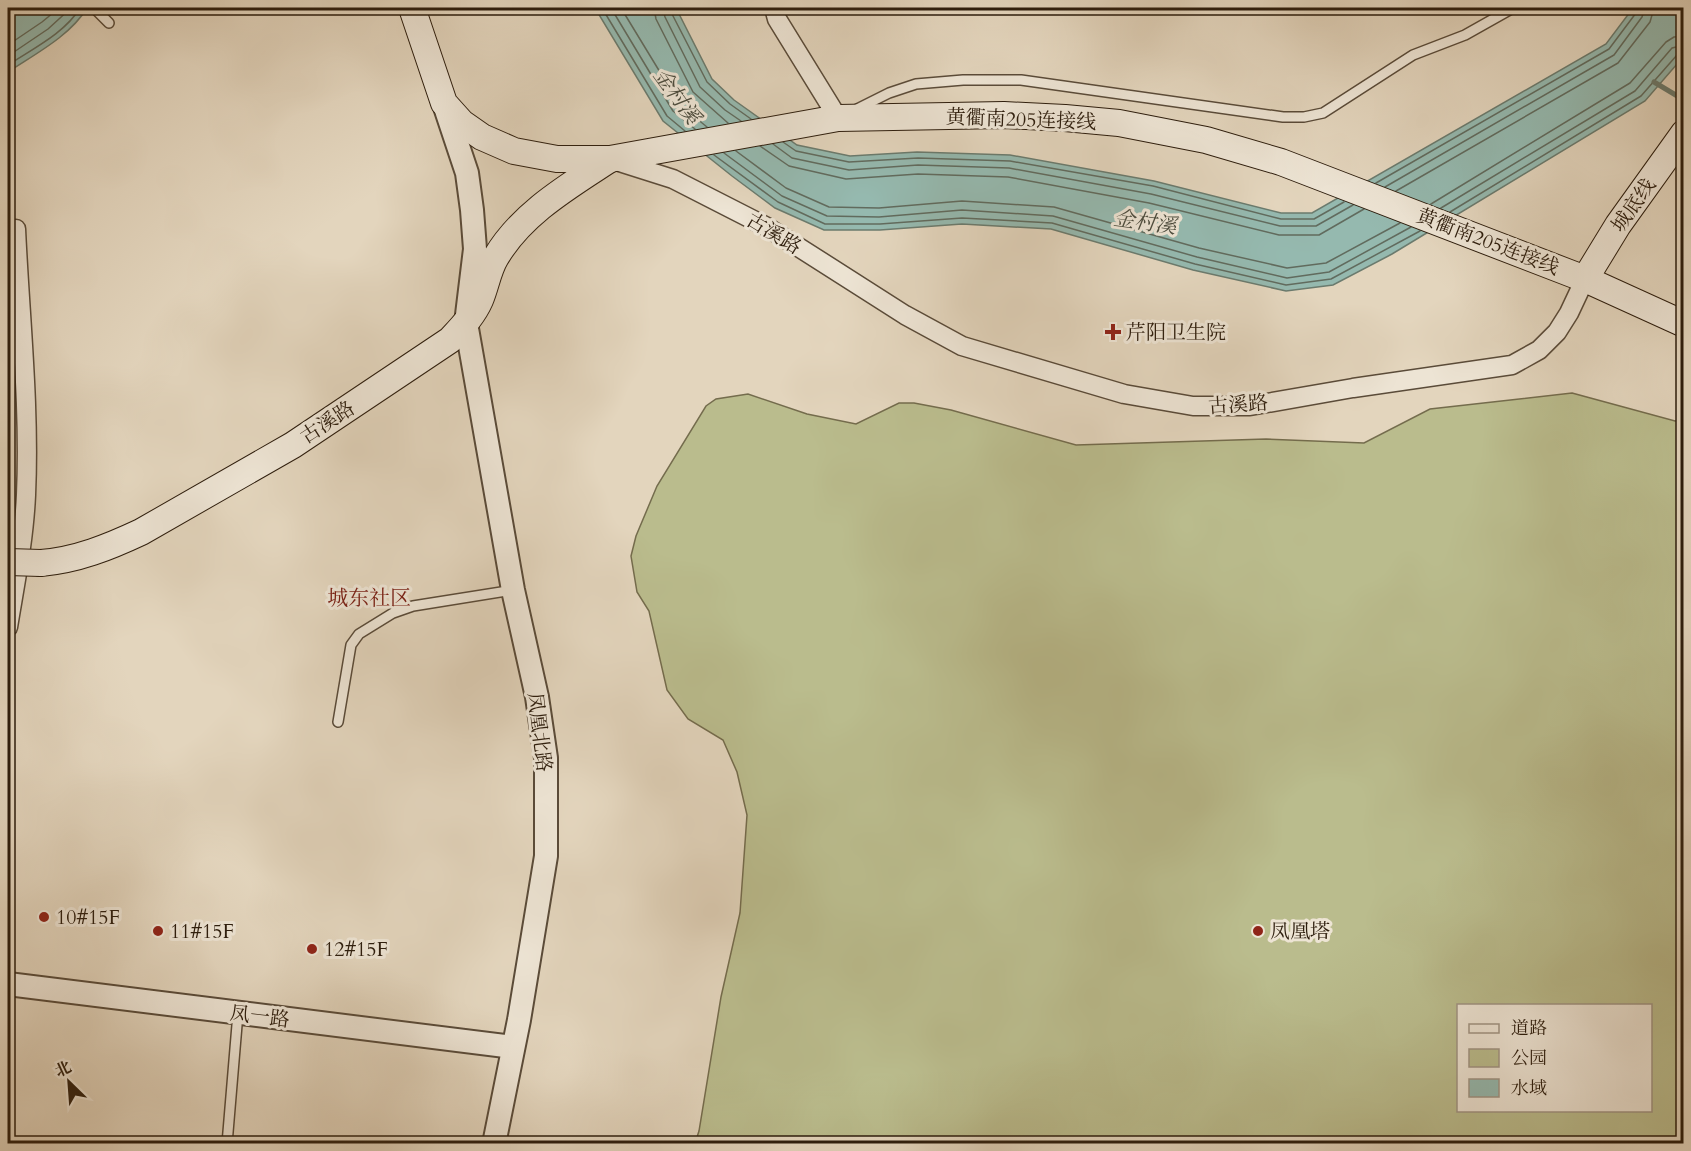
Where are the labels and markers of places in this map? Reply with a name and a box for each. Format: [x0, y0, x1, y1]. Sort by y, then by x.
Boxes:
place label: 芹阳卫生院 [1126, 319, 1226, 346]
marker: 芹阳卫生院 [1104, 323, 1122, 341]
place label: 10#15F [56, 904, 120, 931]
marker: 10#15F [37, 910, 51, 924]
place label: 11#15F [170, 918, 234, 945]
place label: 凤凰塔 [1270, 918, 1330, 945]
marker: 11#15F [151, 924, 165, 938]
marker: 凤凰塔 [1251, 924, 1265, 938]
place label: 12#15F [324, 936, 388, 963]
marker: 12#15F [305, 942, 319, 956]

